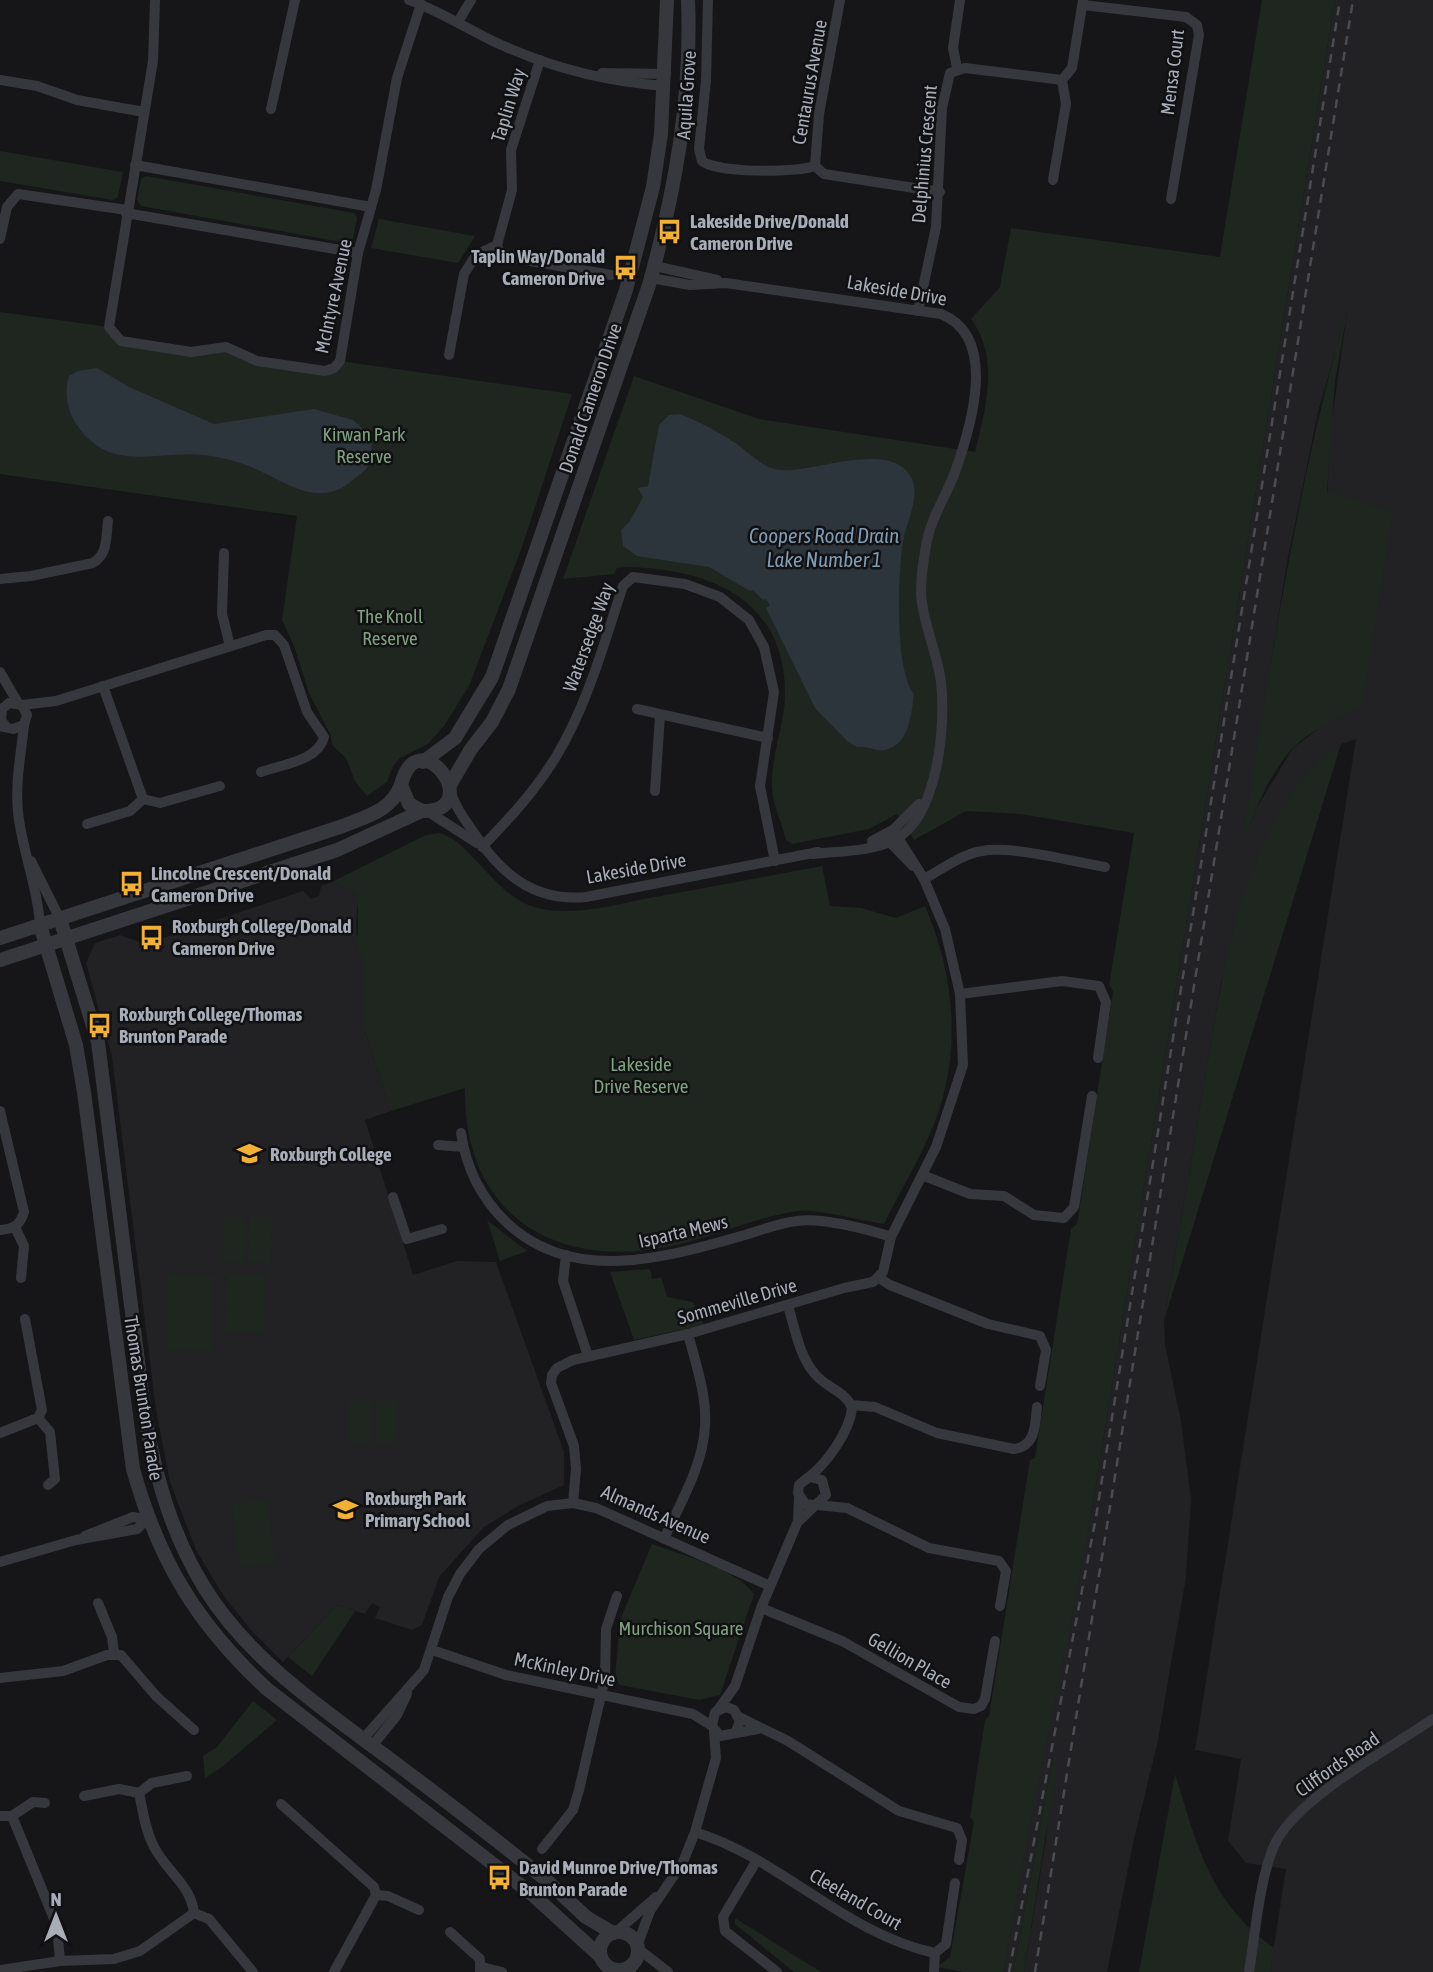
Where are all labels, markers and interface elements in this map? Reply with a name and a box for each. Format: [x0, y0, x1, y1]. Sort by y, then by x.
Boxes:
street label: Centaurus Avenue [787, 18, 831, 146]
street label: Mensa Court [1156, 28, 1188, 116]
street label: Aquila Grove [672, 50, 700, 140]
street label: Taplin Way [486, 65, 530, 145]
street label: Delphinius Crescent [907, 84, 941, 224]
place label: Lakeside Drive/Donald Cameron Drive [690, 210, 849, 254]
bus stop icon: Lakeside Drive/Donald Cameron Drive [656, 218, 684, 246]
street label: McIntyre Avenue [310, 237, 356, 355]
place label: Taplin Way/Donald Cameron Drive [471, 245, 605, 289]
bus stop icon: Taplin Way/Donald Cameron Drive [611, 253, 639, 281]
street label: Lakeside Drive [845, 270, 949, 310]
street label: Donald Cameron Drive [554, 320, 626, 476]
park label: Kirwan Park Reserve [323, 423, 406, 467]
water label: Coopers Road Drain Lake Number 1 [749, 523, 899, 571]
street label: Watersedge Way [558, 579, 618, 695]
park label: The Knoll Reserve [357, 605, 423, 649]
street label: Lakeside Drive [584, 848, 688, 888]
place label: Lincolne Crescent/Donald Cameron Drive [151, 862, 331, 906]
bus stop icon: Lincolne Crescent/Donald Cameron Drive [117, 870, 145, 898]
place label: Roxburgh College/Donald Cameron Drive [172, 915, 351, 959]
bus stop icon: Roxburgh College/Donald Cameron Drive [138, 923, 166, 951]
place label: Roxburgh College/Thomas Brunton Parade [119, 1003, 303, 1047]
bus stop icon: Roxburgh College/Thomas Brunton Parade [85, 1011, 113, 1039]
park label: Lakeside Drive Reserve [594, 1053, 688, 1097]
school or university icon: Roxburgh College [236, 1140, 264, 1168]
place label: Roxburgh College [270, 1143, 392, 1165]
street label: Isparta Mews [636, 1210, 730, 1252]
street label: Sommeville Drive [675, 1273, 799, 1329]
street label: Thomas Brunton Parade [120, 1314, 168, 1482]
street label: Almands Avenue [598, 1480, 714, 1548]
place label: Roxburgh Park Primary School [365, 1487, 471, 1531]
school or university icon: Roxburgh Park Primary School [331, 1495, 359, 1523]
park label: Murchison Square [619, 1617, 743, 1639]
street label: Gellion Place [864, 1627, 956, 1693]
street label: McKinley Drive [512, 1648, 618, 1690]
street label: Cliffords Road [1291, 1727, 1383, 1801]
place label: David Munroe Drive/Thomas Brunton Parade [519, 1856, 718, 1900]
bus stop icon: David Munroe Drive/Thomas Brunton Parade [485, 1864, 513, 1892]
street label: Cleeland Court [806, 1864, 906, 1934]
north arrow [21, 1881, 91, 1951]
text: N [50, 1888, 62, 1910]

